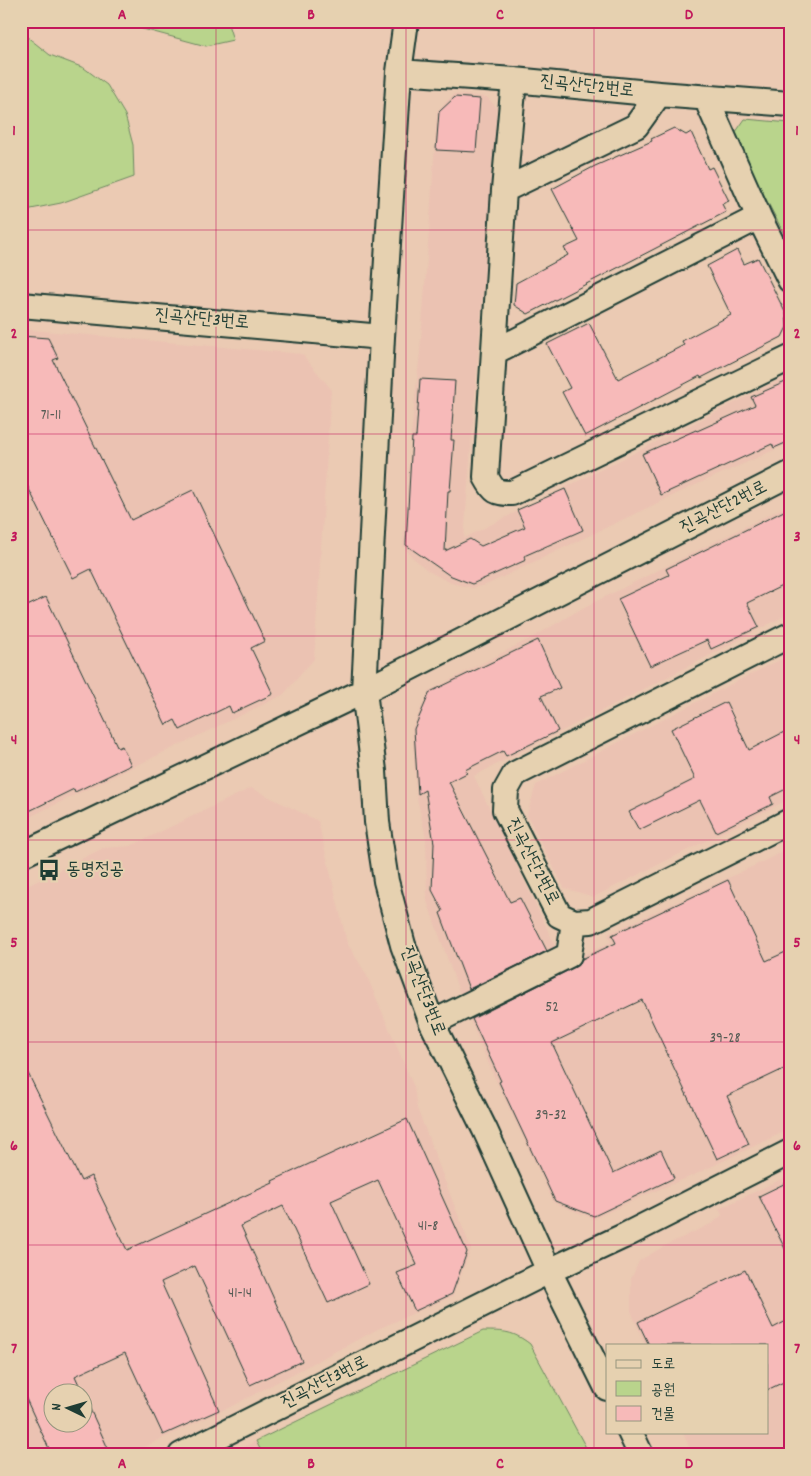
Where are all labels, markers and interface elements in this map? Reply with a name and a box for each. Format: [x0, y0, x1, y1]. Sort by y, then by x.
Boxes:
text: A [118, 4, 127, 27]
text: B [307, 4, 315, 27]
text: C [496, 4, 504, 27]
text: D [685, 4, 694, 27]
street label: 진곡산단2번로 [539, 70, 635, 104]
text: 1 [12, 120, 16, 143]
text: 1 [795, 120, 799, 143]
street label: 진곡산단3번로 [154, 303, 250, 337]
text: 2 [11, 323, 18, 346]
text: 2 [794, 323, 801, 346]
house number: 71-11 [41, 405, 61, 427]
street label: 진곡산단2번로 [676, 475, 772, 541]
text: 3 [10, 526, 18, 549]
text: 3 [793, 526, 801, 549]
text: 4 [11, 729, 17, 752]
text: 4 [794, 729, 800, 752]
street label: 진곡산단2번로 [499, 814, 565, 910]
bus stop icon: 동명정공 [36, 857, 62, 883]
place label: 동명정공 [66, 858, 124, 883]
text: 5 [10, 932, 18, 955]
text: 5 [793, 932, 801, 955]
street label: 진곡산단3번로 [393, 942, 451, 1040]
house number: 52 [545, 997, 559, 1019]
house number: 39-28 [709, 1028, 741, 1050]
house number: 39-32 [535, 1105, 567, 1127]
text: 6 [10, 1135, 18, 1158]
text: 6 [793, 1135, 801, 1158]
house number: 41-8 [418, 1216, 438, 1238]
house number: 41-14 [228, 1283, 252, 1305]
text: 7 [11, 1338, 17, 1361]
text: 7 [794, 1338, 800, 1361]
legend [606, 1344, 768, 1434]
street label: 진곡산단3번로 [277, 1350, 373, 1416]
text: 도로 [651, 1354, 675, 1376]
text: 공원 [651, 1380, 675, 1402]
north arrow [42, 1384, 92, 1434]
text: N [47, 1403, 67, 1411]
text: 건물 [651, 1404, 675, 1426]
text: A [118, 1453, 127, 1476]
text: B [307, 1453, 315, 1476]
text: C [496, 1453, 504, 1476]
text: D [685, 1453, 694, 1476]

